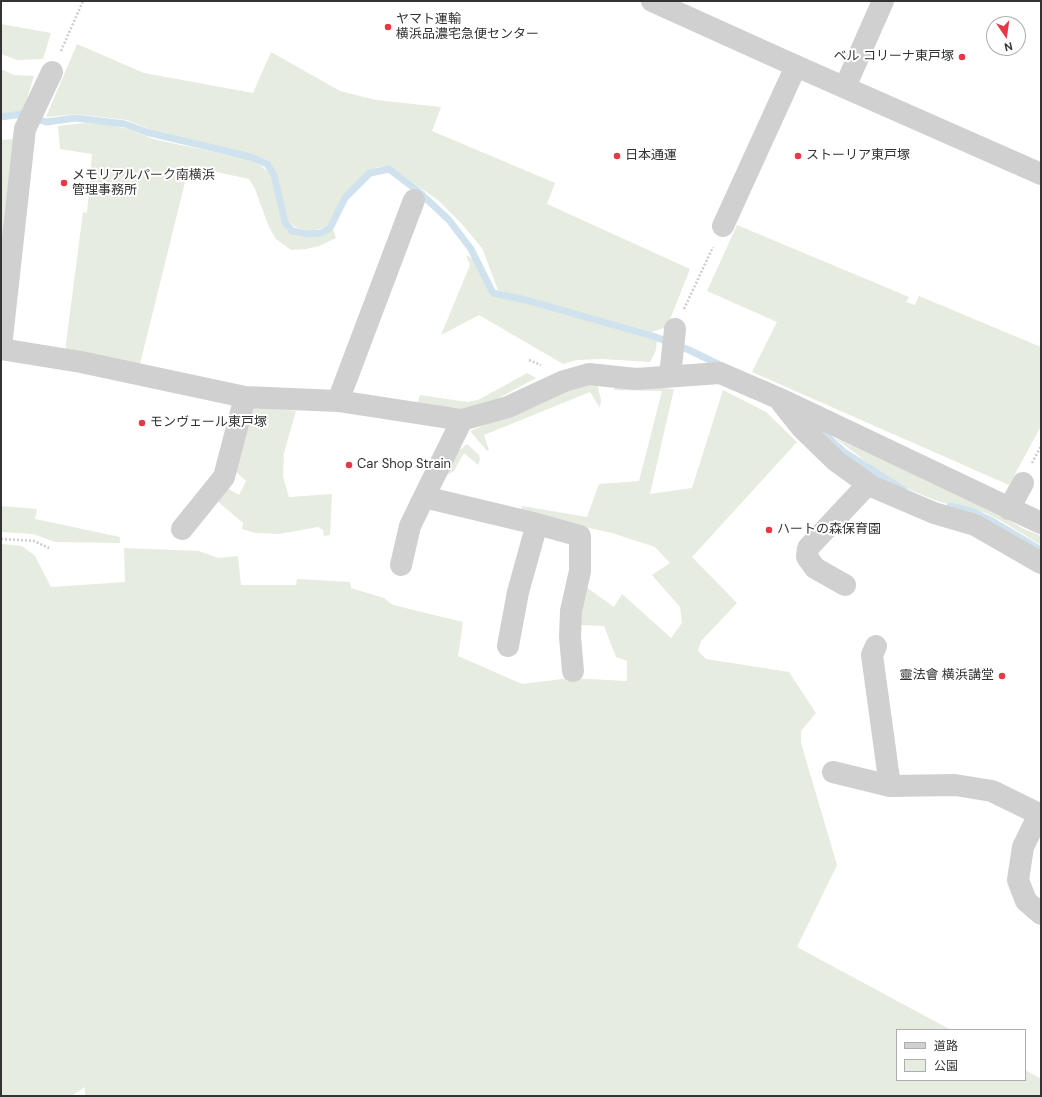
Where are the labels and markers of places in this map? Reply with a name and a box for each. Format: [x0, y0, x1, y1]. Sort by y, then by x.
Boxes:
place label: ヤマト運輸 横浜品濃宅急便センター [396, 12, 539, 43]
marker: ヤマト運輸 横浜品濃宅急便センター [383, 22, 393, 32]
place label: ベル コリーナ東戸塚 [834, 49, 954, 65]
marker: ベル コリーナ東戸塚 [957, 52, 967, 62]
place label: 日本通運 [625, 148, 677, 164]
place label: ストーリア東戸塚 [806, 148, 910, 164]
marker: 日本通運 [612, 151, 622, 161]
marker: ストーリア東戸塚 [793, 151, 803, 161]
place label: メモリアルパーク南横浜 管理事務所 [72, 168, 215, 199]
marker: メモリアルパーク南横浜 管理事務所 [59, 178, 69, 188]
place label: モンヴェール東戸塚 [150, 415, 267, 431]
marker: モンヴェール東戸塚 [137, 418, 147, 428]
place label: Car Shop Strain [357, 457, 451, 473]
marker: Car Shop Strain [344, 460, 354, 470]
place label: ハートの森保育園 [777, 522, 881, 538]
marker: ハートの森保育園 [764, 525, 774, 535]
place label: 靈法會 横浜講堂 [900, 668, 994, 684]
marker: 靈法會 横浜講堂 [997, 671, 1007, 681]

